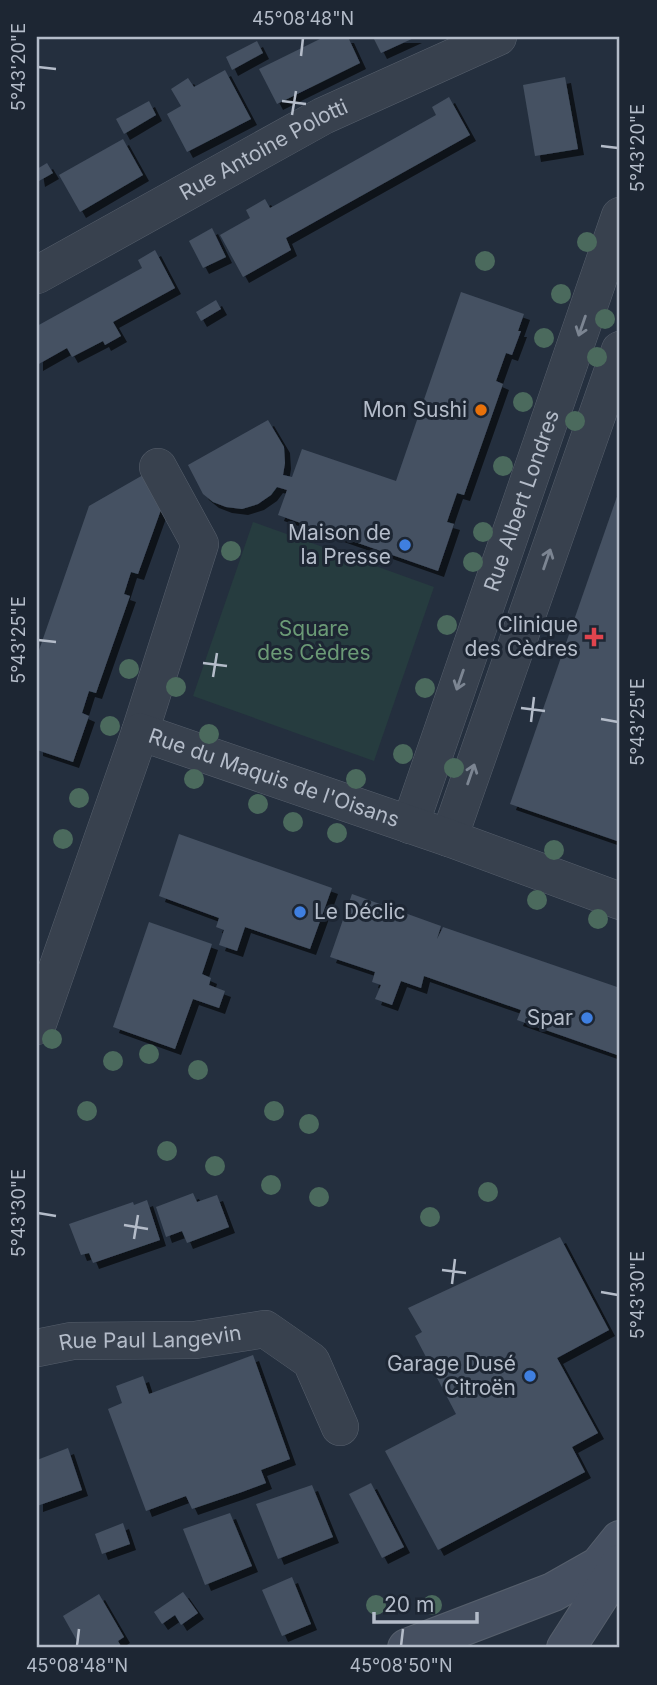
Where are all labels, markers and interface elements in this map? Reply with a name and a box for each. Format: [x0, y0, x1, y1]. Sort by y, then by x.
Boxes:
text: 45°08'48"N [252, 8, 354, 29]
text: 5°43'20"E [8, 23, 29, 111]
street label: Rue Antoine Polotti [175, 94, 351, 205]
text: 5°43'20"E [627, 104, 648, 192]
one-way arrow [575, 315, 587, 337]
place label: Mon Sushi [363, 397, 467, 422]
marker: Mon Sushi [473, 402, 489, 418]
street label: Rue Albert Londres [478, 406, 564, 595]
place label: Maison de la Presse [288, 520, 391, 569]
marker: Maison de la Presse [397, 537, 413, 553]
one-way arrow [542, 548, 554, 570]
text: 5°43'25"E [8, 596, 29, 684]
place label: Clinique des Cèdres [465, 612, 578, 661]
park label: Square des Cèdres [257, 616, 371, 665]
marker: Clinique des Cèdres [584, 627, 604, 647]
one-way arrow [453, 669, 465, 691]
text: 5°43'25"E [627, 678, 648, 766]
street label: Rue du Maquis de l'Oisans [145, 723, 403, 832]
one-way arrow [466, 763, 478, 785]
place label: Le Déclic [314, 899, 406, 924]
marker: Le Déclic [292, 904, 308, 920]
place label: Spar [527, 1005, 573, 1030]
marker: Spar [579, 1010, 595, 1026]
text: 5°43'30"E [8, 1169, 29, 1257]
text: 5°43'30"E [627, 1251, 648, 1339]
street label: Rue Paul Langevin [57, 1320, 243, 1355]
place label: Garage Dusé Citroën [387, 1351, 516, 1400]
marker: Garage Dusé Citroën [522, 1368, 538, 1384]
scale bar [374, 1580, 477, 1624]
text: 20 m [384, 1592, 434, 1617]
text: 45°08'48"N [26, 1655, 128, 1676]
text: 45°08'50"N [350, 1655, 452, 1676]

